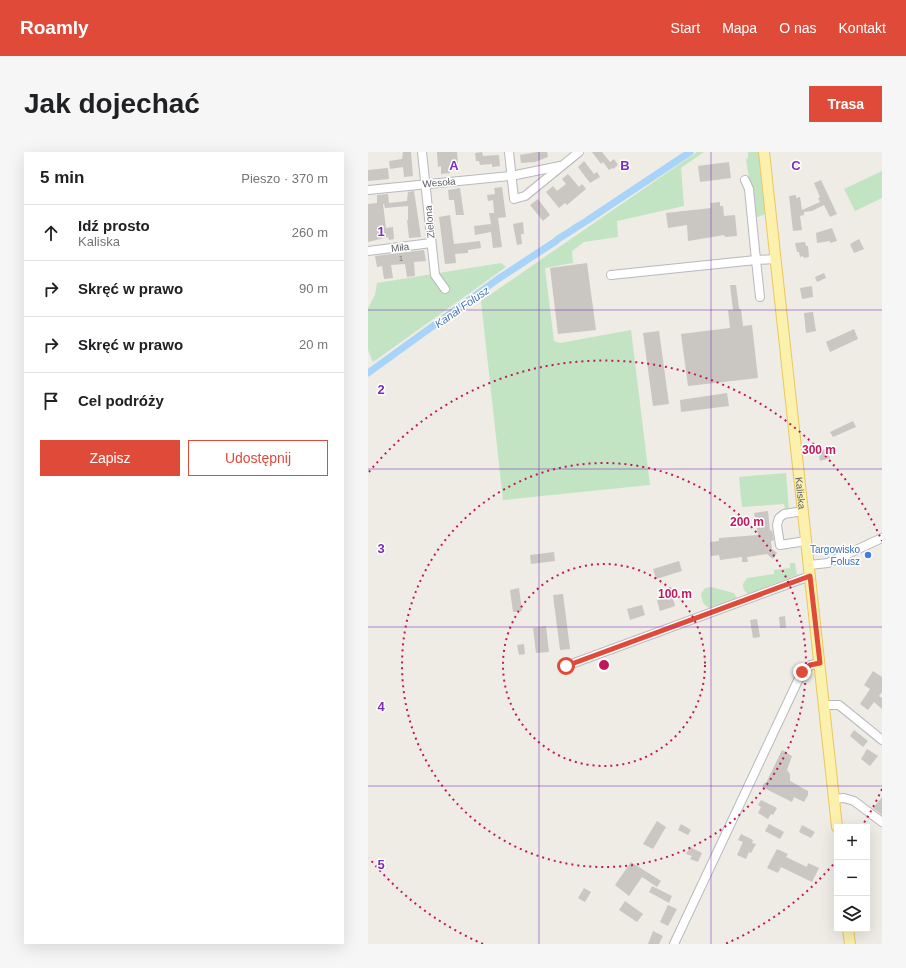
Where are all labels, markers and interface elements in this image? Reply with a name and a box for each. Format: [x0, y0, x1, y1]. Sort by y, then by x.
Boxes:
text: Roamly [20, 17, 89, 38]
text: Start [671, 20, 700, 36]
text: Mapa [722, 20, 757, 36]
text: O nas [779, 20, 817, 36]
text: Kontakt [839, 20, 886, 36]
button: Trasa [809, 86, 882, 122]
text: Jak dojechać [24, 88, 200, 119]
text: A [449, 158, 459, 173]
text: B [620, 158, 630, 173]
text: C [791, 158, 801, 173]
text: 5 min [40, 168, 84, 187]
text: Pieszo · 370 m [241, 171, 328, 186]
street label: Wesoła [422, 176, 456, 189]
street label: Zielona [423, 205, 436, 239]
text: Idź prosto [78, 217, 150, 234]
icon: ahead [40, 222, 62, 244]
text: 1 [377, 224, 385, 239]
text: 260 m [292, 225, 328, 240]
text: Kaliska [78, 234, 120, 249]
street label: Miła [390, 241, 410, 254]
house number: 1 [399, 254, 404, 263]
icon: right [40, 278, 62, 300]
text: Skręć w prawo [78, 280, 183, 297]
text: 90 m [299, 281, 328, 296]
water label: Kanał Folusz [433, 284, 492, 330]
icon: right [40, 334, 62, 356]
text: Skręć w prawo [78, 336, 183, 353]
text: 20 m [299, 337, 328, 352]
text: 2 [377, 382, 385, 397]
icon: arrive [40, 390, 62, 412]
text: Cel podróży [78, 392, 164, 409]
button: Zapisz [40, 440, 180, 476]
button: Udostępnij [188, 440, 328, 476]
text: 300 m [802, 443, 836, 457]
street label: Kaliska [793, 476, 808, 510]
text: 200 m [730, 515, 764, 529]
text: 3 [377, 541, 385, 556]
place label: Targowisko Folusz [810, 544, 860, 567]
marker: Targowisko Folusz [863, 550, 873, 560]
text: 100 m [658, 587, 692, 601]
route start [557, 657, 575, 675]
centre of rings [597, 658, 611, 672]
route end [793, 663, 811, 681]
text: 4 [377, 699, 385, 714]
map controls [834, 824, 870, 932]
button: + [834, 824, 870, 860]
text: 5 [377, 857, 385, 872]
button: − [834, 860, 870, 896]
button: layers [834, 896, 870, 932]

